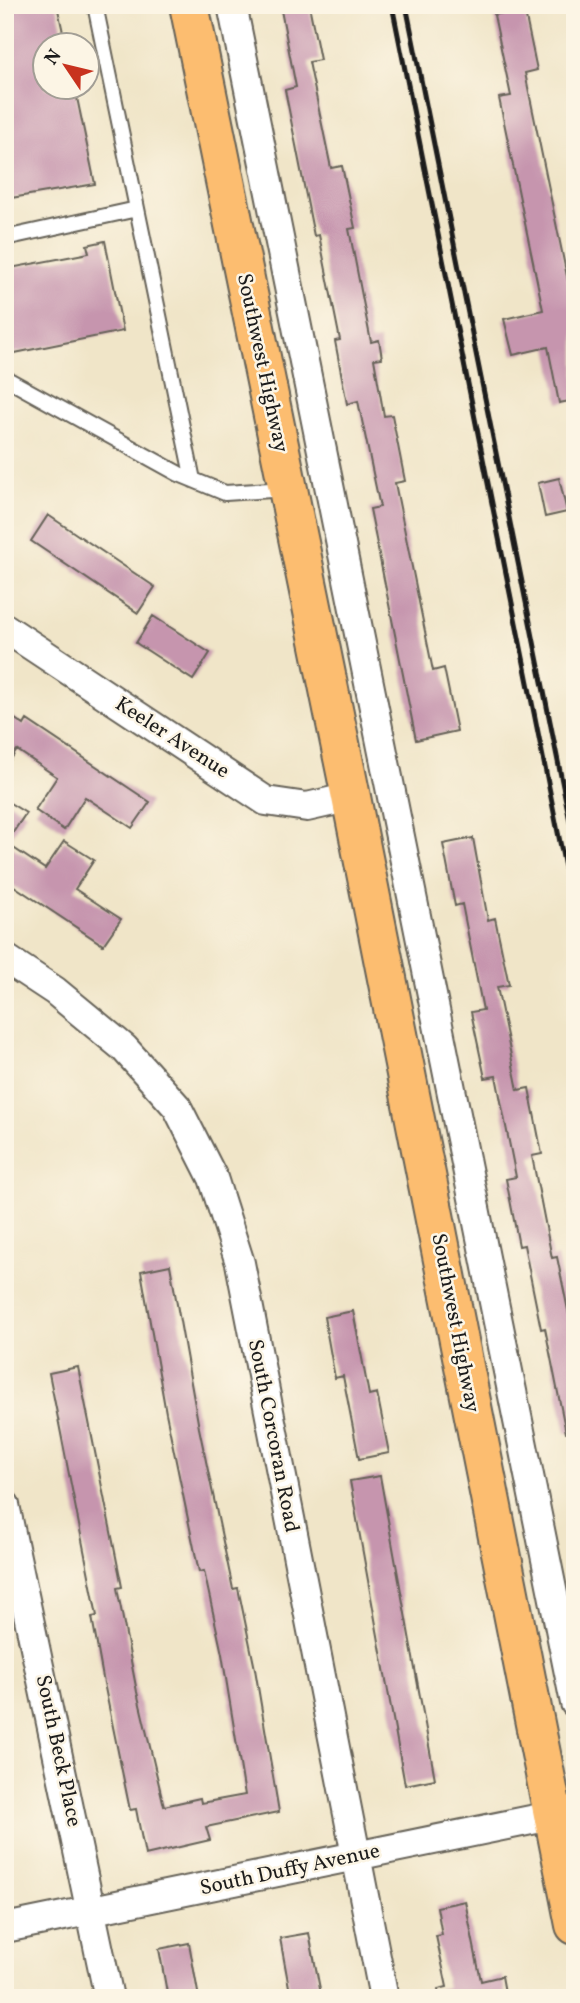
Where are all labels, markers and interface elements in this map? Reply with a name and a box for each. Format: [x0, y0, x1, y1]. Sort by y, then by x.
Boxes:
north arrow [32, 32, 102, 102]
text: N [39, 44, 68, 71]
street label: Southwest Highway [229, 271, 295, 456]
street label: Keeler Avenue [109, 690, 235, 786]
street label: Southwest Highway [423, 1231, 487, 1416]
street label: South Corcoran Road [240, 1337, 306, 1535]
street label: South Beck Place [28, 1672, 88, 1830]
street label: South Duffy Avenue [197, 1837, 383, 1903]

